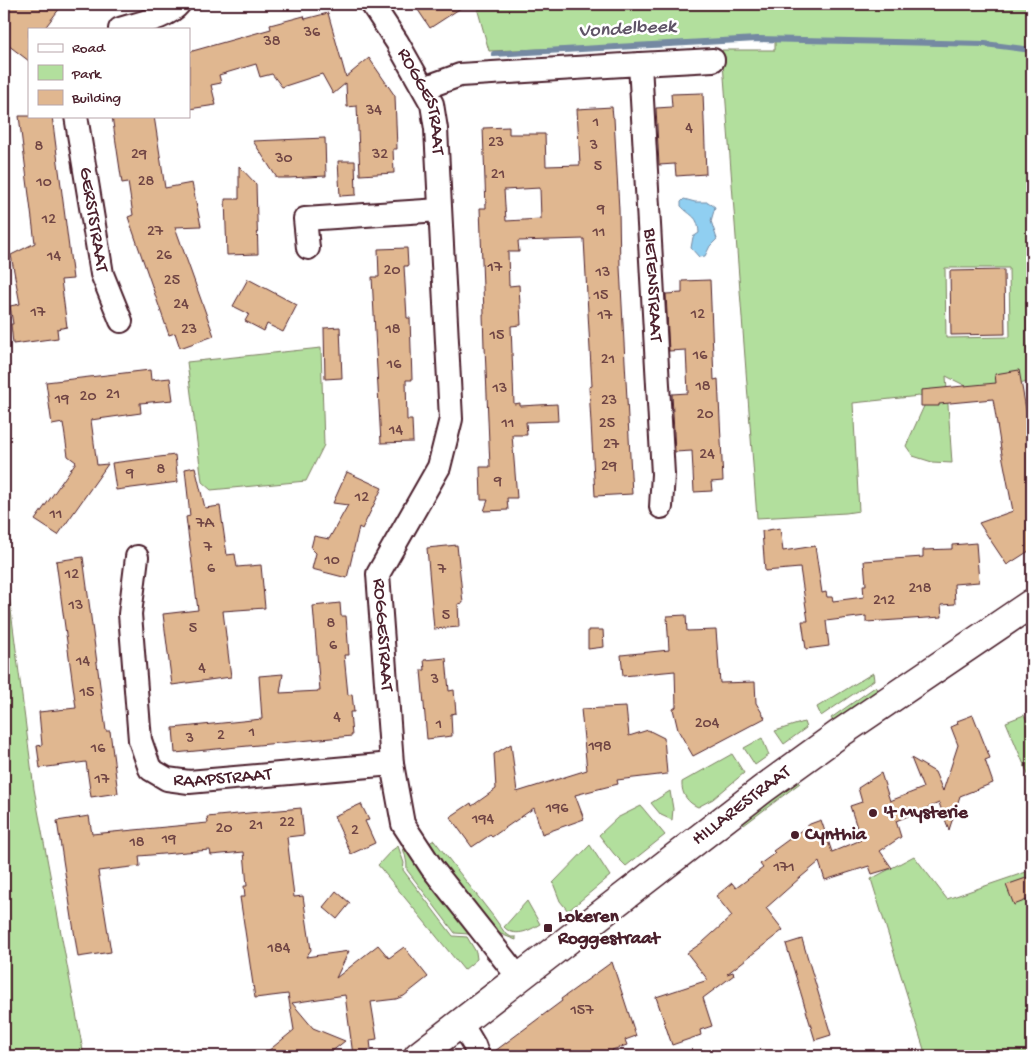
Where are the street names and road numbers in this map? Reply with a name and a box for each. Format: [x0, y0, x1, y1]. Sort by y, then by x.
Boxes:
street label: ROGGESTRAAT [391, 44, 449, 156]
street label: GERSTSTRAAT [73, 166, 113, 274]
street label: BIETENSTRAAT [638, 227, 667, 343]
street label: ROGGESTRAAT [367, 578, 398, 693]
street label: HILLARESTRAAT [688, 761, 796, 851]
street label: RAAPSTRAAT [172, 763, 273, 794]

